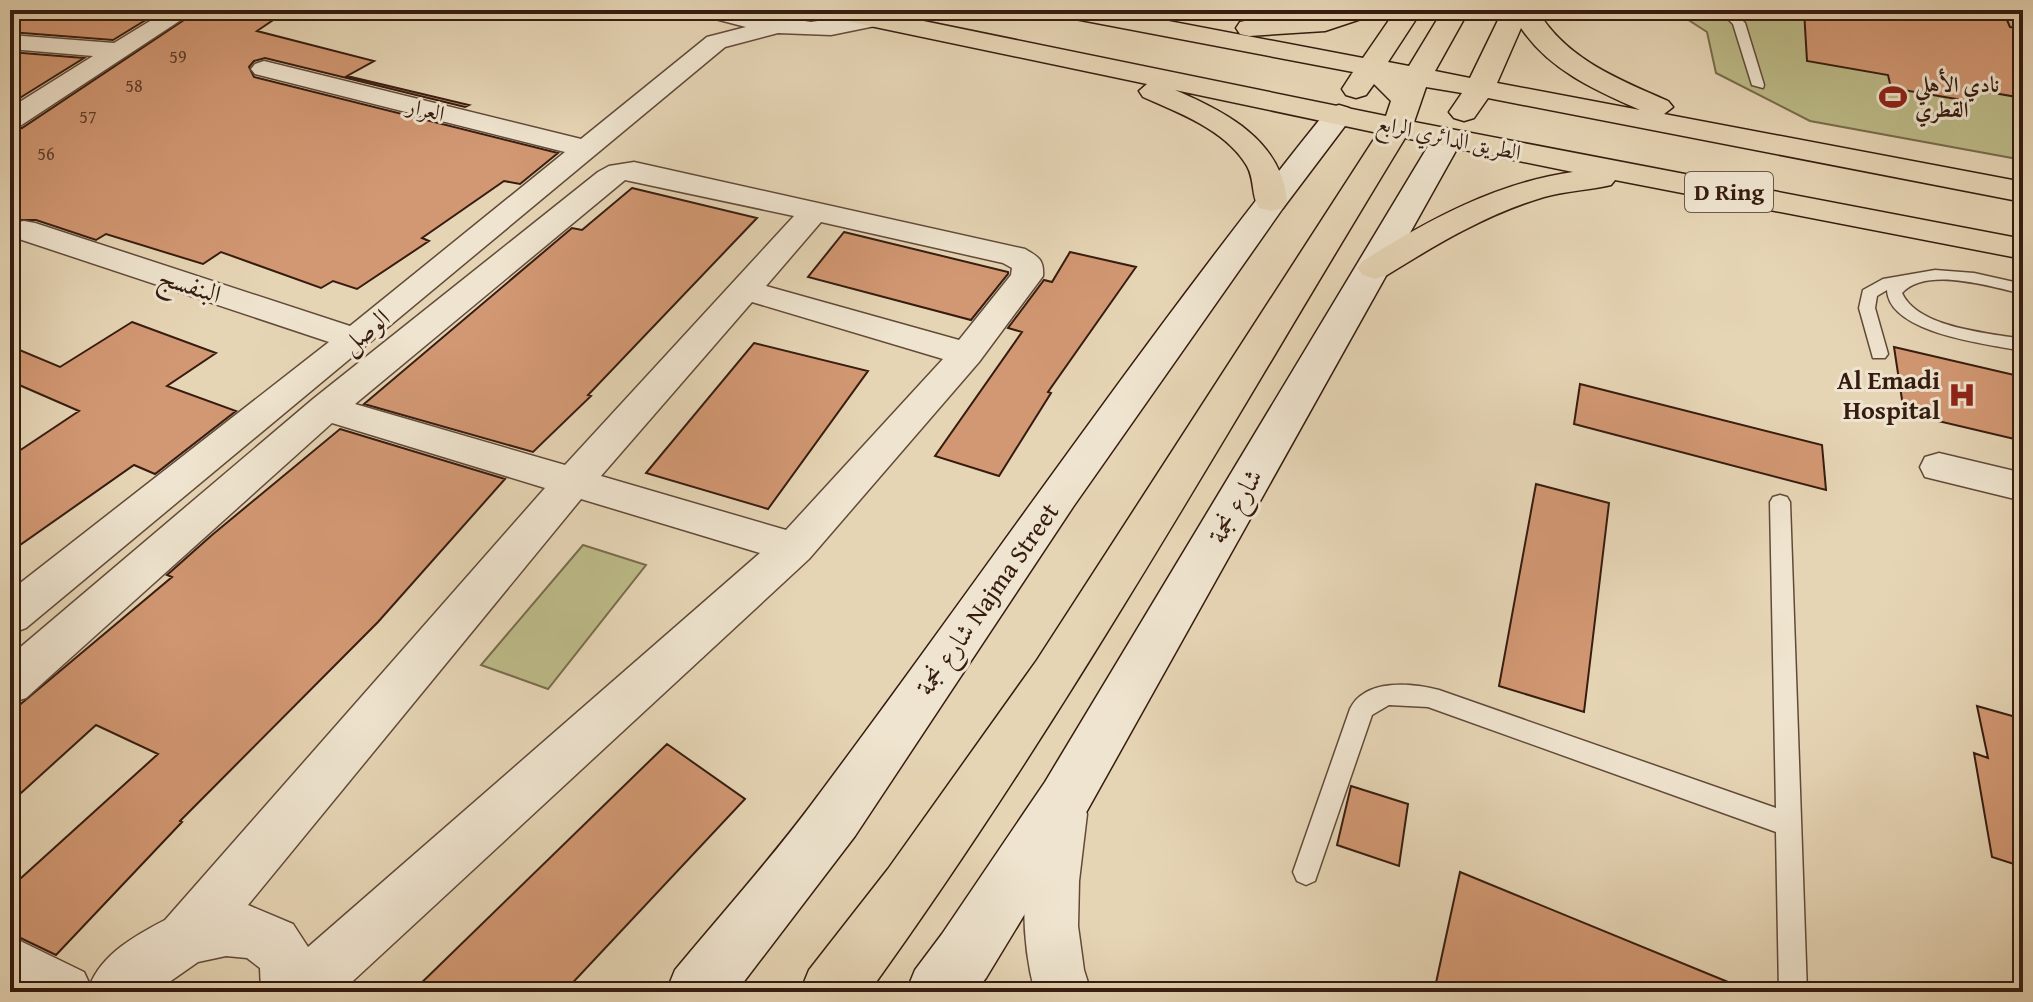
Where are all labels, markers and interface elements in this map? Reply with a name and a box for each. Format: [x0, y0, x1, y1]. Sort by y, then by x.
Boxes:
house number: 59 [169, 43, 187, 70]
place label: نادي الأهلي القطري [1914, 68, 1999, 128]
house number: 58 [125, 72, 143, 99]
sports icon: نادي الأهلي القطري [1878, 82, 1908, 112]
street label: العرار [402, 88, 448, 129]
house number: 57 [79, 103, 97, 130]
street label: الطريق الدائري الرابع [1373, 106, 1524, 172]
house number: 56 [37, 140, 55, 167]
road number: D Ring [1685, 172, 1773, 212]
street label: البنفسج [152, 256, 227, 318]
street label: الوصل [331, 298, 398, 363]
place label: Al Emadi Hospital [1837, 360, 1940, 429]
hospital icon: Al Emadi Hospital [1947, 380, 1977, 410]
street label: شارع نجمة [1197, 461, 1274, 552]
street label: شارع نجمة Najma Street [905, 494, 1070, 705]

